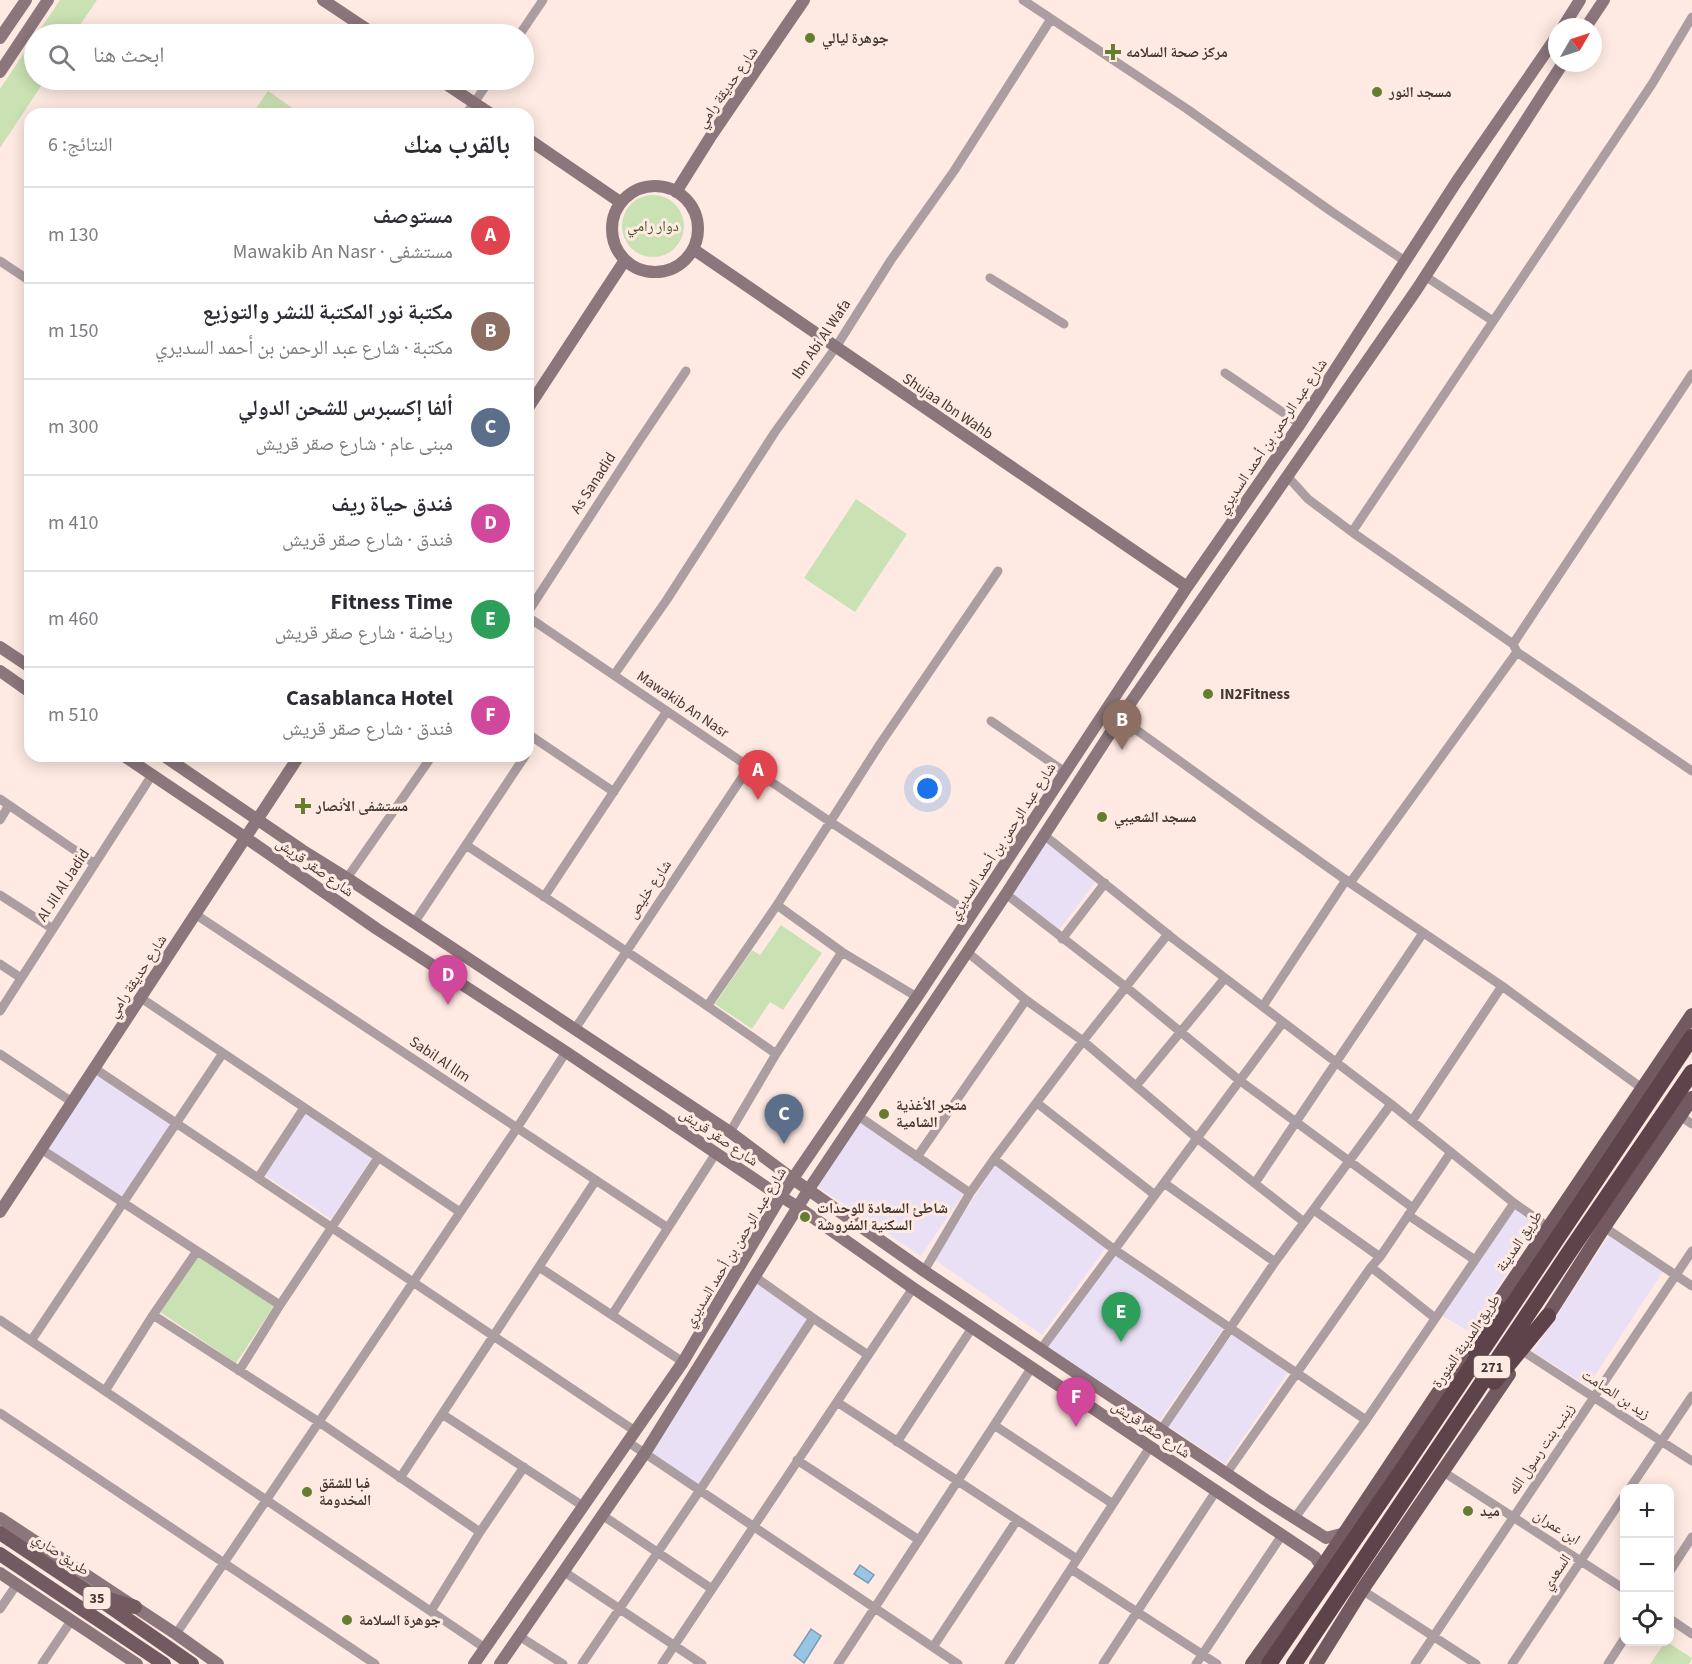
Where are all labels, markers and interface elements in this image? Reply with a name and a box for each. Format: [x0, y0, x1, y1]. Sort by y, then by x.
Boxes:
north arrow [1548, 18, 1602, 72]
search box [24, 24, 534, 90]
place label: جوهرة ليالي [822, 28, 889, 50]
marker: جوهرة ليالي [803, 31, 817, 45]
text: ابحث هنا [93, 39, 164, 71]
icon: search [45, 41, 78, 74]
street label: شارع حديقة رامي [691, 42, 764, 133]
place label: مركز صحة السلامه [1126, 42, 1228, 63]
marker: مركز صحة السلامه [1104, 43, 1122, 61]
place label: مسجد النور [1388, 82, 1452, 103]
marker: مسجد النور [1370, 85, 1384, 99]
text: بالقرب منك [403, 126, 510, 163]
text: النتائج: 6 [48, 131, 113, 159]
text: مستوصف [373, 200, 453, 232]
park label: دوار رامي [627, 216, 679, 238]
text: 130 m [48, 221, 98, 249]
text: A [485, 221, 496, 249]
text: مستشفى · Mawakib An Nasr [233, 238, 453, 266]
street label: Ibn Abi Al Wafa [787, 295, 856, 383]
text: مكتبة نور المكتبة للنشر والتوزيع [203, 296, 453, 328]
text: 150 m [48, 317, 98, 345]
text: B [484, 317, 497, 345]
text: مكتبة · شارع عبد الرحمن بن أحمد السديري [155, 334, 453, 362]
street label: شارع عبد الرحمن بن أحمد السديري [1212, 354, 1333, 519]
street label: Shujaa Ibn Wahb [898, 368, 997, 445]
text: ألفا إكسبرس للشحن الدولي [238, 392, 453, 424]
text: 300 m [48, 413, 98, 441]
text: C [485, 413, 496, 441]
text: مبنى عام · شارع صقر قريش [255, 430, 453, 458]
street label: As Sanadid [566, 448, 621, 518]
text: فندق حياة ريف [331, 488, 453, 520]
text: 410 m [48, 509, 98, 537]
text: D [484, 509, 497, 537]
text: فندق · شارع صقر قريش [282, 526, 453, 554]
text: Fitness Time [331, 586, 453, 618]
text: 460 m [48, 605, 98, 633]
text: E [485, 605, 496, 633]
text: رياضة · شارع صقر قريش [274, 619, 453, 647]
street label: Mawakib An Nasr [632, 666, 734, 744]
text: Casablanca Hotel [286, 682, 453, 714]
place label: IN2Fitness [1220, 684, 1290, 705]
marker: IN2Fitness [1201, 687, 1215, 701]
pin: B [1102, 700, 1142, 750]
text: 510 m [48, 701, 98, 729]
text: F [485, 701, 496, 729]
text: فندق · شارع صقر قريش [282, 715, 453, 743]
pin: A [738, 750, 777, 800]
street label: شارع عبد الرحمن بن أحمد السديري [944, 758, 1062, 924]
your location [913, 774, 942, 803]
place label: مستشفى الأنصار [315, 796, 408, 817]
marker: مستشفى الأنصار [294, 797, 312, 815]
place label: مسجد الشعيبي [1114, 807, 1197, 829]
marker: مسجد الشعيبي [1095, 810, 1109, 824]
street label: شارع صقر قريش [271, 833, 358, 902]
street label: Al Jil Al Jadid [32, 845, 95, 926]
street label: شارع خليص [622, 856, 677, 923]
street label: شارع حديقة رامي [103, 930, 173, 1022]
pin: D [428, 956, 468, 1005]
street label: Sabil Al llm [405, 1031, 474, 1088]
pin: C [764, 1094, 804, 1144]
place label: متجر الأغذية الشامية [896, 1095, 967, 1133]
street label: شارع صقر قريش [675, 1103, 762, 1172]
marker: متجر الأغذية الشامية [877, 1107, 891, 1121]
street label: شارع عبد الرحمن بن أحمد السديري [679, 1163, 792, 1332]
place label: شاطئ السعادة للوحدات السكنية المفروشة [817, 1198, 948, 1236]
street label: طريق المدينة [1491, 1206, 1548, 1276]
marker: شاطئ السعادة للوحدات السكنية المفروشة [798, 1210, 812, 1224]
street label: طريق المدينة المنورة [1427, 1290, 1506, 1392]
pin: E [1102, 1292, 1140, 1342]
road number: 271 [1474, 1356, 1510, 1378]
street label: زيد بن الصامت [1577, 1364, 1654, 1425]
pin: F [1056, 1378, 1096, 1427]
street label: شارع صقر قريش [1107, 1395, 1194, 1464]
street label: زينب بنت رسول الله [1503, 1399, 1580, 1499]
place label: فبا للشقق المخدومة [319, 1473, 371, 1511]
map controls [1620, 1484, 1674, 1646]
button: + [1620, 1484, 1674, 1538]
marker: فبا للشقق المخدومة [300, 1485, 314, 1499]
place label: ميد [1480, 1501, 1500, 1522]
marker: ميد [1461, 1504, 1475, 1518]
street label: ابن عمران [1529, 1505, 1584, 1550]
street label: طريق صاري [28, 1528, 93, 1582]
button: − [1620, 1538, 1674, 1592]
street label: السعدي [1537, 1550, 1577, 1595]
road number: 35 [84, 1587, 110, 1609]
button: locate [1620, 1592, 1674, 1646]
place label: جوهرة السلامة [359, 1610, 441, 1631]
marker: جوهرة السلامة [340, 1613, 354, 1627]

